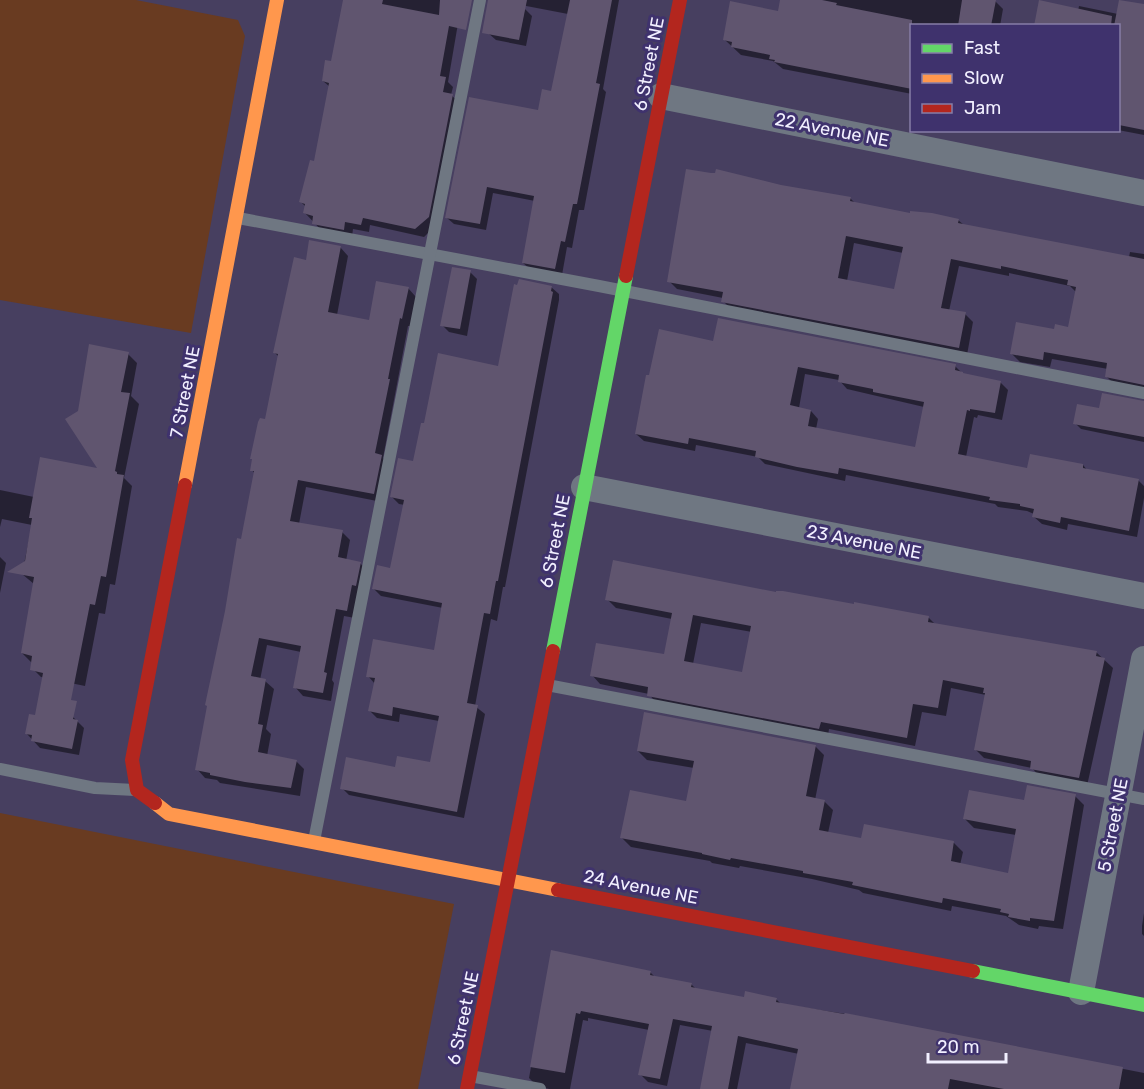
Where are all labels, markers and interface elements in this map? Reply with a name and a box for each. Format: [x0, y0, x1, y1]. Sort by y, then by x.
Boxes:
street label: 6 Street NE [629, 15, 669, 113]
legend [910, 24, 1120, 132]
text: Fast [964, 37, 1000, 59]
text: Slow [964, 67, 1004, 89]
text: Jam [964, 97, 1001, 119]
street label: 22 Avenue NE [773, 108, 891, 152]
street label: 7 Street NE [165, 344, 205, 440]
street label: 6 Street NE [535, 492, 575, 590]
street label: 23 Avenue NE [805, 520, 923, 564]
street label: 5 Street NE [1093, 776, 1133, 874]
street label: 24 Avenue NE [582, 865, 700, 909]
street label: 6 Street NE [442, 969, 484, 1067]
scale bar [928, 1026, 1006, 1064]
text: 20 m [937, 1036, 979, 1058]

